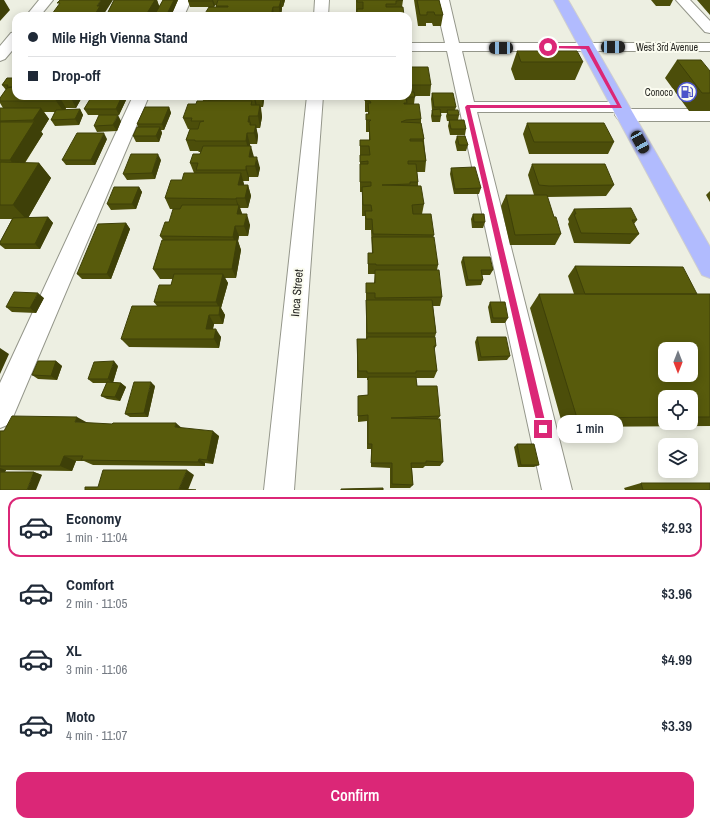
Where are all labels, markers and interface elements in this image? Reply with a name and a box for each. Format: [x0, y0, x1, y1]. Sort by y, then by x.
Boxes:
text: Mile High Vienna Stand [52, 27, 188, 48]
route start [539, 38, 557, 56]
car [601, 41, 625, 53]
street label: West 3rd Avenue [636, 41, 699, 54]
car [489, 42, 513, 54]
text: Drop-off [52, 65, 101, 86]
fuel station icon: Conoco [676, 81, 698, 103]
place label: Conoco [645, 86, 673, 99]
car [629, 129, 651, 155]
street label: Inca Street [287, 268, 307, 317]
north arrow [658, 342, 698, 382]
map controls [658, 342, 698, 478]
button: locate [658, 390, 698, 430]
callout: 1 min [557, 415, 623, 443]
route end [534, 420, 552, 438]
text: 1 min [576, 420, 604, 437]
button: layers [658, 438, 698, 478]
text: Economy [66, 508, 121, 529]
icon: car [18, 509, 54, 545]
text: $2.93 [661, 517, 692, 538]
text: 1 min · 11:04 [66, 529, 127, 546]
text: Comfort [66, 574, 114, 595]
icon: car [18, 575, 54, 611]
text: $3.96 [661, 583, 692, 604]
text: 2 min · 11:05 [66, 595, 127, 612]
text: XL [66, 640, 82, 661]
icon: car [18, 641, 54, 677]
text: $4.99 [661, 649, 692, 670]
text: 3 min · 11:06 [66, 661, 127, 678]
text: Moto [66, 706, 95, 727]
icon: car [18, 707, 54, 743]
text: $3.39 [661, 715, 692, 736]
text: 4 min · 11:07 [66, 727, 127, 744]
button: Confirm [16, 772, 694, 818]

